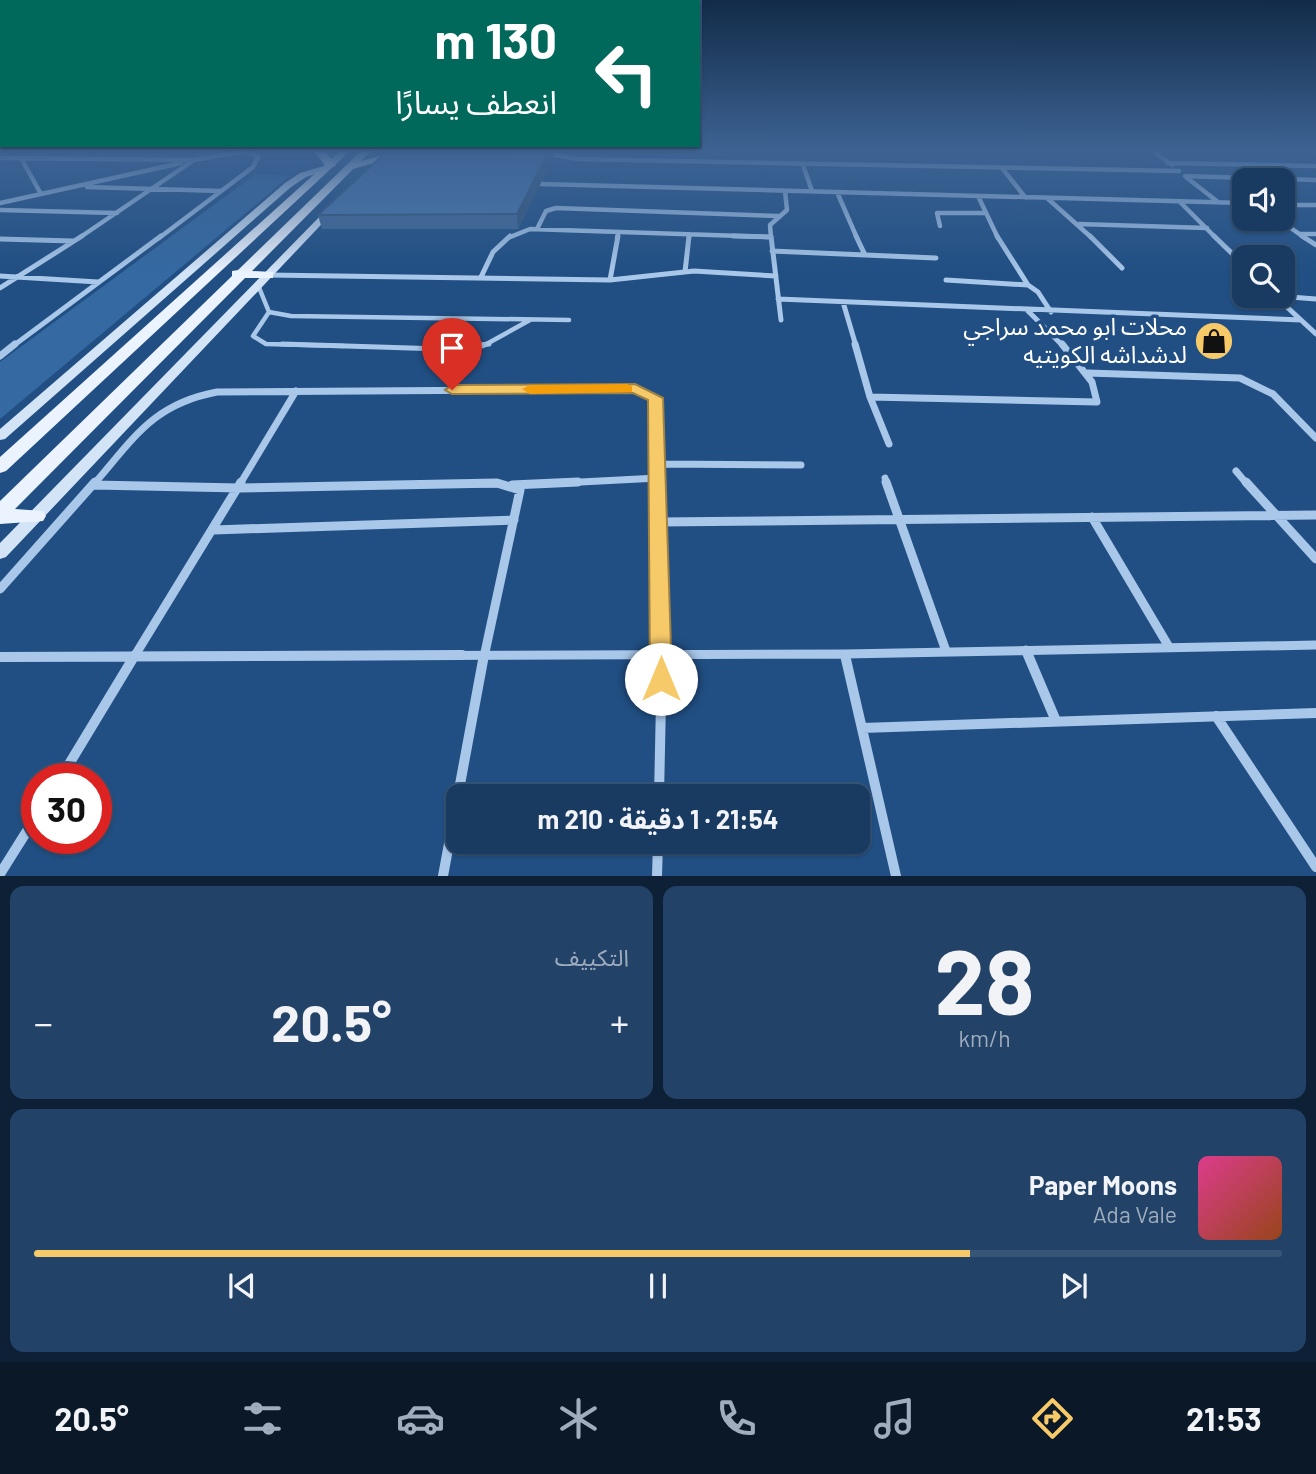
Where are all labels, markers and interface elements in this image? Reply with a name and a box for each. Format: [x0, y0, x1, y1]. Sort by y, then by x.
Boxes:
text: 130 m [435, 10, 557, 69]
icon: left [581, 28, 672, 119]
text: انعطف يسارًا [395, 82, 557, 120]
map controls [1232, 168, 1295, 308]
button: sound [1232, 168, 1295, 231]
button: search [1232, 245, 1295, 308]
place label: محلات ابو محمد سراجي لدشداشه الكويتيه [963, 311, 1187, 369]
pin [422, 318, 482, 390]
shop icon: محلات ابو محمد سراجي لدشداشه الكويتيه [1193, 320, 1235, 362]
icon: arrive [433, 329, 471, 367]
position arrow [624, 642, 698, 716]
speed limit sign: 30 [21, 763, 112, 854]
text: 21:54 · 1 دقيقة · 210 m [537, 803, 779, 834]
text: 28 [934, 924, 1035, 1033]
text: التكييف [555, 943, 629, 971]
text: 20.5° [271, 990, 392, 1052]
text: − [34, 999, 53, 1045]
text: + [610, 999, 629, 1045]
text: km/h [958, 1024, 1011, 1052]
text: Paper Moons [1029, 1169, 1177, 1200]
text: Ada Vale [1093, 1200, 1177, 1228]
icon: previous [223, 1267, 261, 1305]
icon: pause [639, 1267, 677, 1305]
icon: next [1055, 1267, 1093, 1305]
icon: filters [238, 1394, 287, 1443]
icon: car [396, 1394, 445, 1443]
icon: climate [554, 1394, 603, 1443]
icon: phone [712, 1394, 761, 1443]
icon: music [870, 1394, 919, 1443]
icon: directions [1028, 1394, 1077, 1443]
text: 20.5° [55, 1399, 129, 1437]
text: 21:53 [1186, 1399, 1261, 1437]

